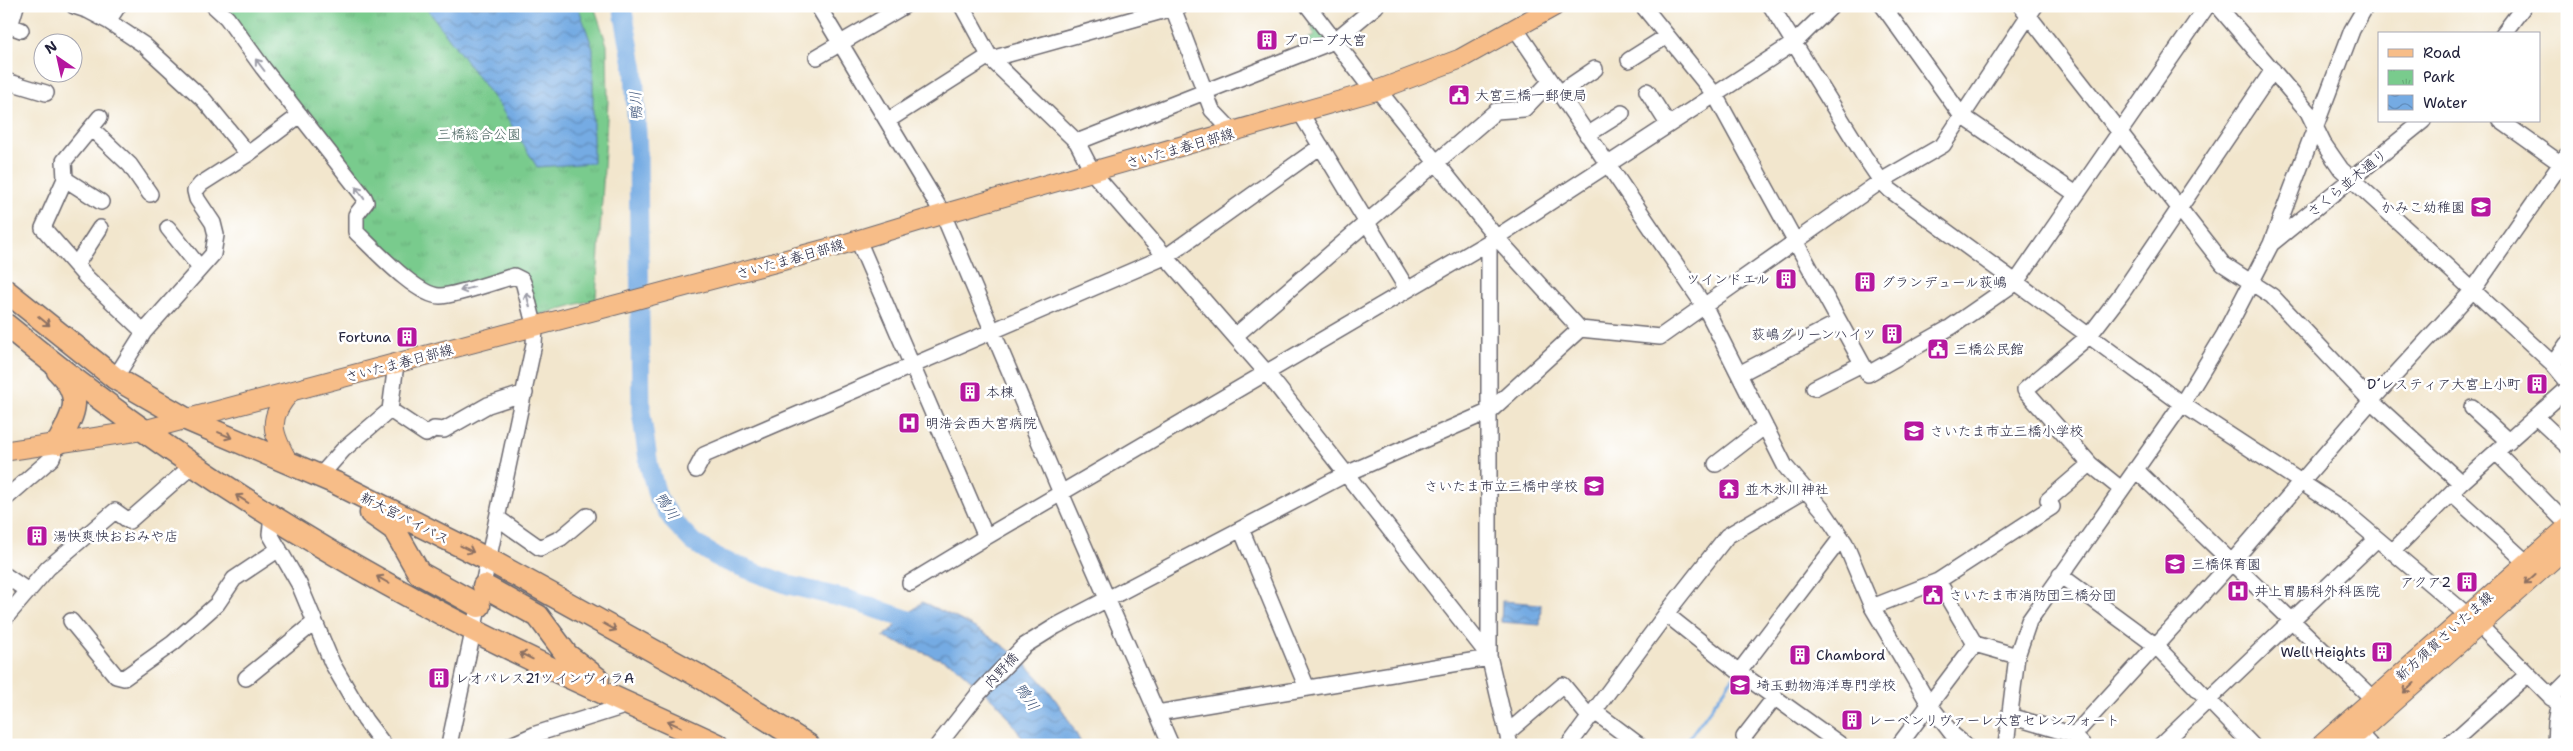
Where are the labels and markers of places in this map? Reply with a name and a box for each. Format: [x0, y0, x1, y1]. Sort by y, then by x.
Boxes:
building icon: プローブ大宮 [1255, 28, 1279, 52]
place label: プローブ大宮 [1283, 31, 1366, 49]
public building icon: 大宮三橋一郵便局 [1447, 83, 1471, 107]
place label: 大宮三橋一郵便局 [1475, 86, 1587, 104]
school or university icon: かみこ幼稚園 [2469, 195, 2493, 219]
place label: かみこ幼稚園 [2381, 198, 2465, 216]
building icon: ツインドエル [1774, 267, 1798, 291]
place label: ツインドエル [1686, 270, 1770, 288]
building icon: グランデュール荻嶋 [1853, 270, 1877, 294]
place label: グランデュール荻嶋 [1881, 273, 2007, 291]
building icon: 荻嶋グリーンハイツ [1880, 322, 1904, 346]
building icon: Fortuna [395, 325, 419, 349]
place label: 荻嶋グリーンハイツ [1751, 325, 1876, 343]
place label: Fortuna [338, 328, 391, 346]
public building icon: 三橋公民館 [1926, 337, 1950, 361]
place label: 三橋公民館 [1954, 340, 2024, 358]
building icon: D´レスティア大宮上小町 [2525, 372, 2549, 396]
place label: D´レスティア大宮上小町 [2367, 375, 2521, 393]
building icon: 本棟 [958, 380, 982, 404]
place label: 本棟 [986, 383, 1015, 401]
hospital icon: 明浩会西大宮病院 [897, 411, 921, 435]
place label: 明浩会西大宮病院 [925, 414, 1037, 432]
school or university icon: さいたま市立三橋小学校 [1902, 419, 1926, 443]
place label: さいたま市立三橋小学校 [1930, 422, 2083, 440]
school or university icon: さいたま市立三橋中学校 [1582, 474, 1606, 498]
place label: さいたま市立三橋中学校 [1425, 477, 1578, 495]
temple icon: 並木氷川神社 [1717, 477, 1741, 501]
place label: 並木氷川神社 [1745, 480, 1829, 498]
building icon: 湯快爽快おおみや店 [25, 524, 49, 548]
place label: 湯快爽快おおみや店 [53, 527, 178, 545]
school or university icon: 三橋保育園 [2163, 552, 2187, 576]
place label: 三橋保育園 [2191, 555, 2261, 573]
building icon: アクア2 [2455, 570, 2479, 594]
place label: アクア2 [2400, 573, 2451, 591]
hospital icon: 井上胃腸科外科医院 [2226, 579, 2250, 603]
place label: 井上胃腸科外科医院 [2254, 582, 2380, 600]
public building icon: さいたま市消防団三橋分団 [1921, 583, 1945, 607]
place label: さいたま市消防団三橋分団 [1949, 586, 2116, 604]
building icon: Well Heights [2370, 640, 2394, 664]
building icon: Chambord [1788, 643, 1812, 667]
place label: Well Heights [2280, 643, 2366, 661]
place label: Chambord [1816, 646, 1885, 664]
building icon: レオパレス21ツインヴィラA [427, 666, 451, 690]
place label: レオパレス21ツインヴィラA [455, 669, 634, 687]
school or university icon: 埼玉動物海洋専門学校 [1728, 673, 1752, 697]
place label: 埼玉動物海洋専門学校 [1756, 676, 1896, 694]
building icon: レーベンリヴァーレ大宮セレンフォート [1840, 708, 1864, 732]
place label: レーベンリヴァーレ大宮セレンフォート [1868, 711, 2120, 729]

